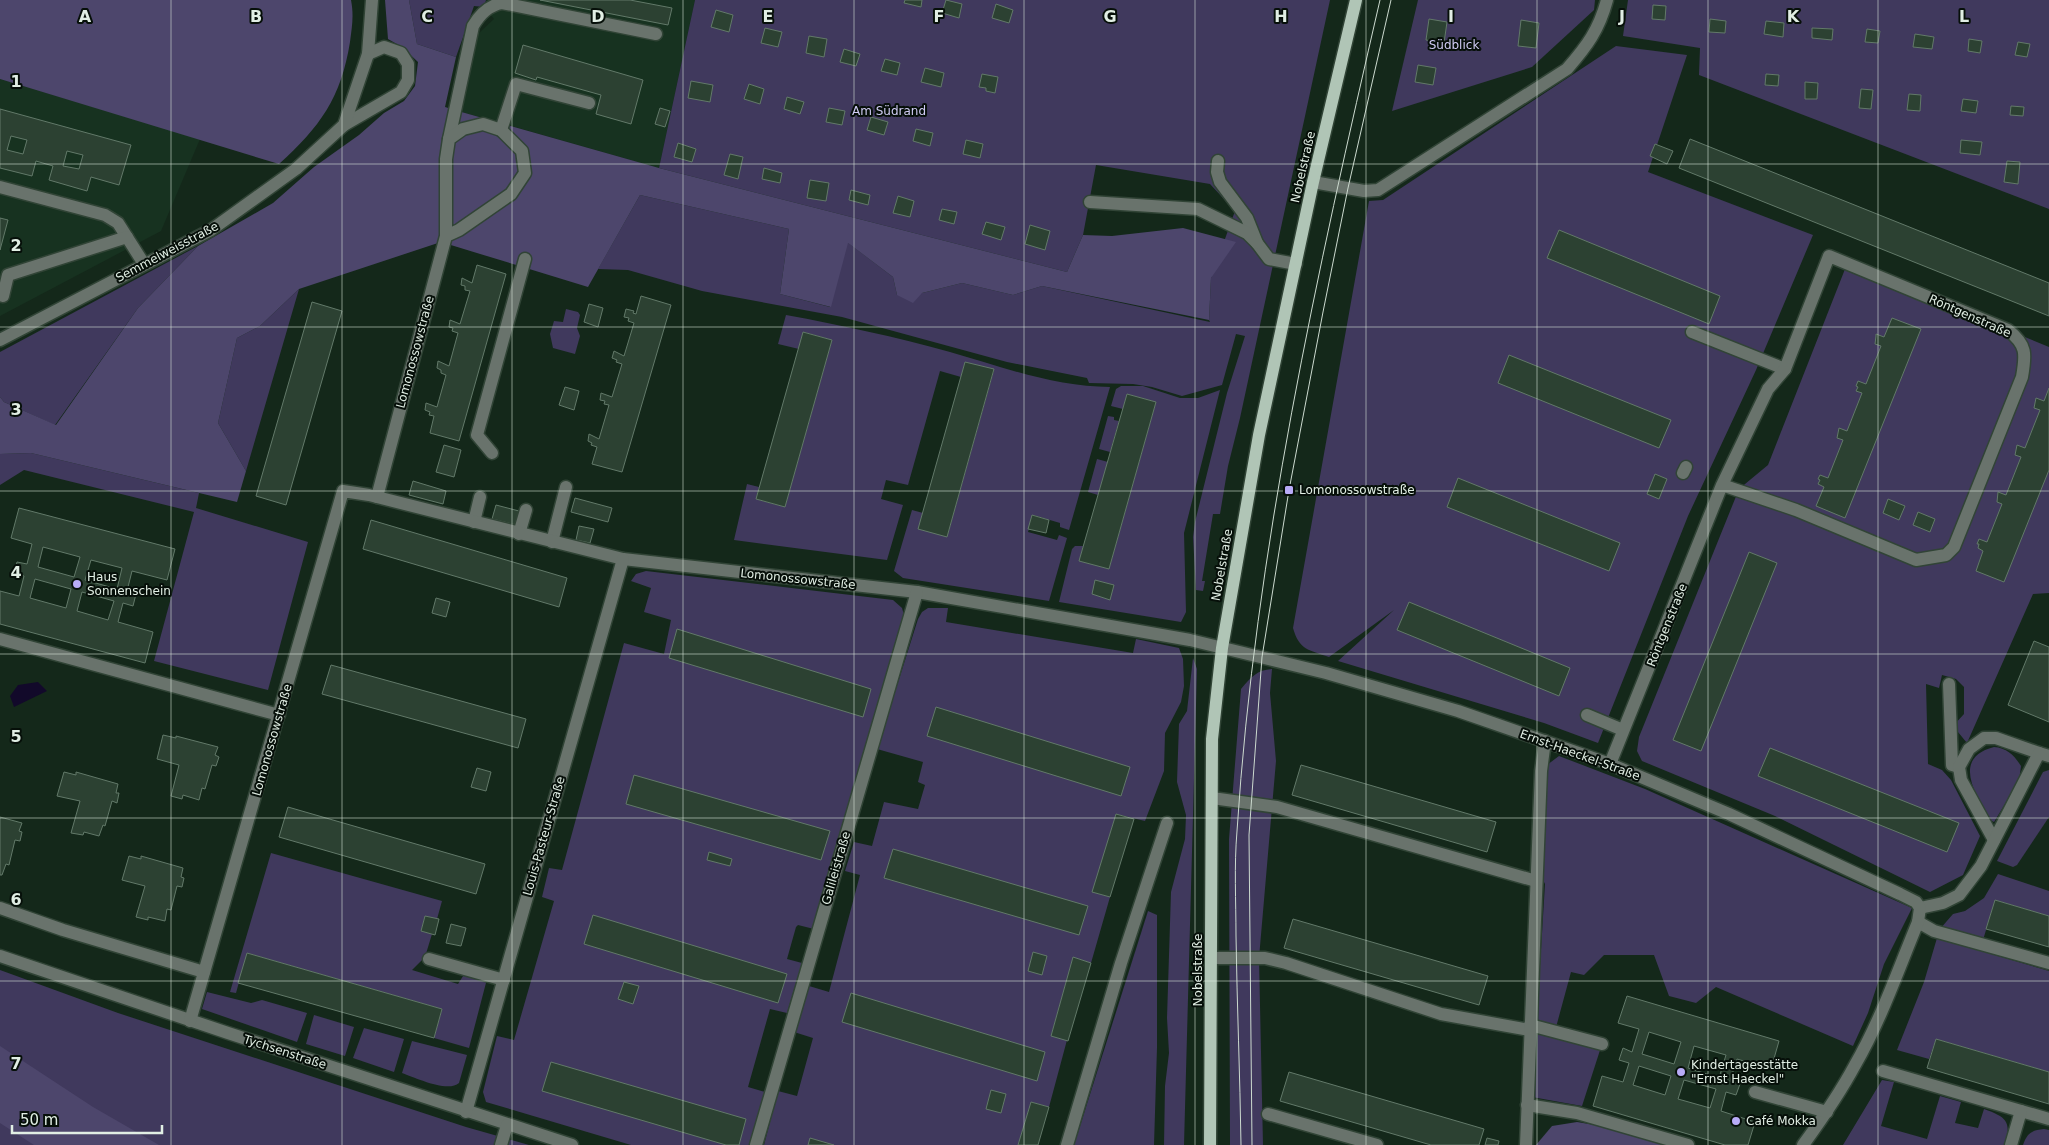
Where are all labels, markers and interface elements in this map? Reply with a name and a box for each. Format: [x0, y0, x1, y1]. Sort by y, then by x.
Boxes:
text: A [79, 7, 92, 26]
text: B [250, 7, 262, 26]
text: C [421, 7, 433, 26]
text: D [591, 7, 605, 26]
text: E [763, 7, 773, 26]
text: F [934, 7, 944, 26]
text: G [1103, 7, 1117, 26]
text: H [1274, 7, 1288, 26]
text: I [1448, 7, 1454, 26]
text: J [1618, 7, 1625, 26]
text: K [1787, 7, 1800, 26]
text: L [1959, 7, 1969, 26]
park label: Südblick [1429, 38, 1479, 52]
text: 1 [10, 72, 22, 91]
park label: Am Südrand [852, 104, 926, 118]
street label: Nobelstraße [1288, 130, 1318, 204]
street label: Semmelweisstraße [113, 219, 221, 285]
text: 2 [10, 236, 22, 255]
street label: Röntgenstraße [1927, 292, 2013, 340]
street label: Lomonossowstraße [393, 294, 437, 410]
text: 3 [10, 400, 22, 419]
place label: Lomonossowstraße [1299, 483, 1415, 497]
marker: Lomonossowstraße [1283, 484, 1295, 496]
street label: Nobelstraße [1209, 528, 1235, 602]
text: 4 [10, 563, 22, 582]
street label: Lomonossowstraße [740, 566, 856, 592]
place label: Haus Sonnenschein [87, 570, 171, 598]
marker: Haus Sonnenschein [71, 578, 83, 590]
street label: Röntgenstraße [1644, 581, 1690, 669]
street label: Lomonossowstraße [249, 682, 295, 798]
text: 5 [10, 727, 22, 746]
street label: Ernst-Haeckel-Straße [1518, 727, 1642, 783]
street label: Louis-Pasteur-Straße [520, 775, 568, 897]
street label: Galileistraße [819, 830, 853, 906]
text: 6 [10, 890, 22, 909]
street label: Nobelstraße [1191, 934, 1205, 1006]
street label: Tychsenstraße [241, 1032, 328, 1072]
text: 7 [10, 1054, 22, 1073]
place label: Kindertagesstätte "Ernst Haeckel" [1691, 1058, 1798, 1086]
marker: Kindertagesstätte "Ernst Haeckel" [1675, 1066, 1687, 1078]
scale bar [12, 1102, 162, 1134]
text: 50 m [20, 1111, 58, 1129]
place label: Café Mokka [1746, 1114, 1816, 1128]
marker: Café Mokka [1730, 1115, 1742, 1127]

